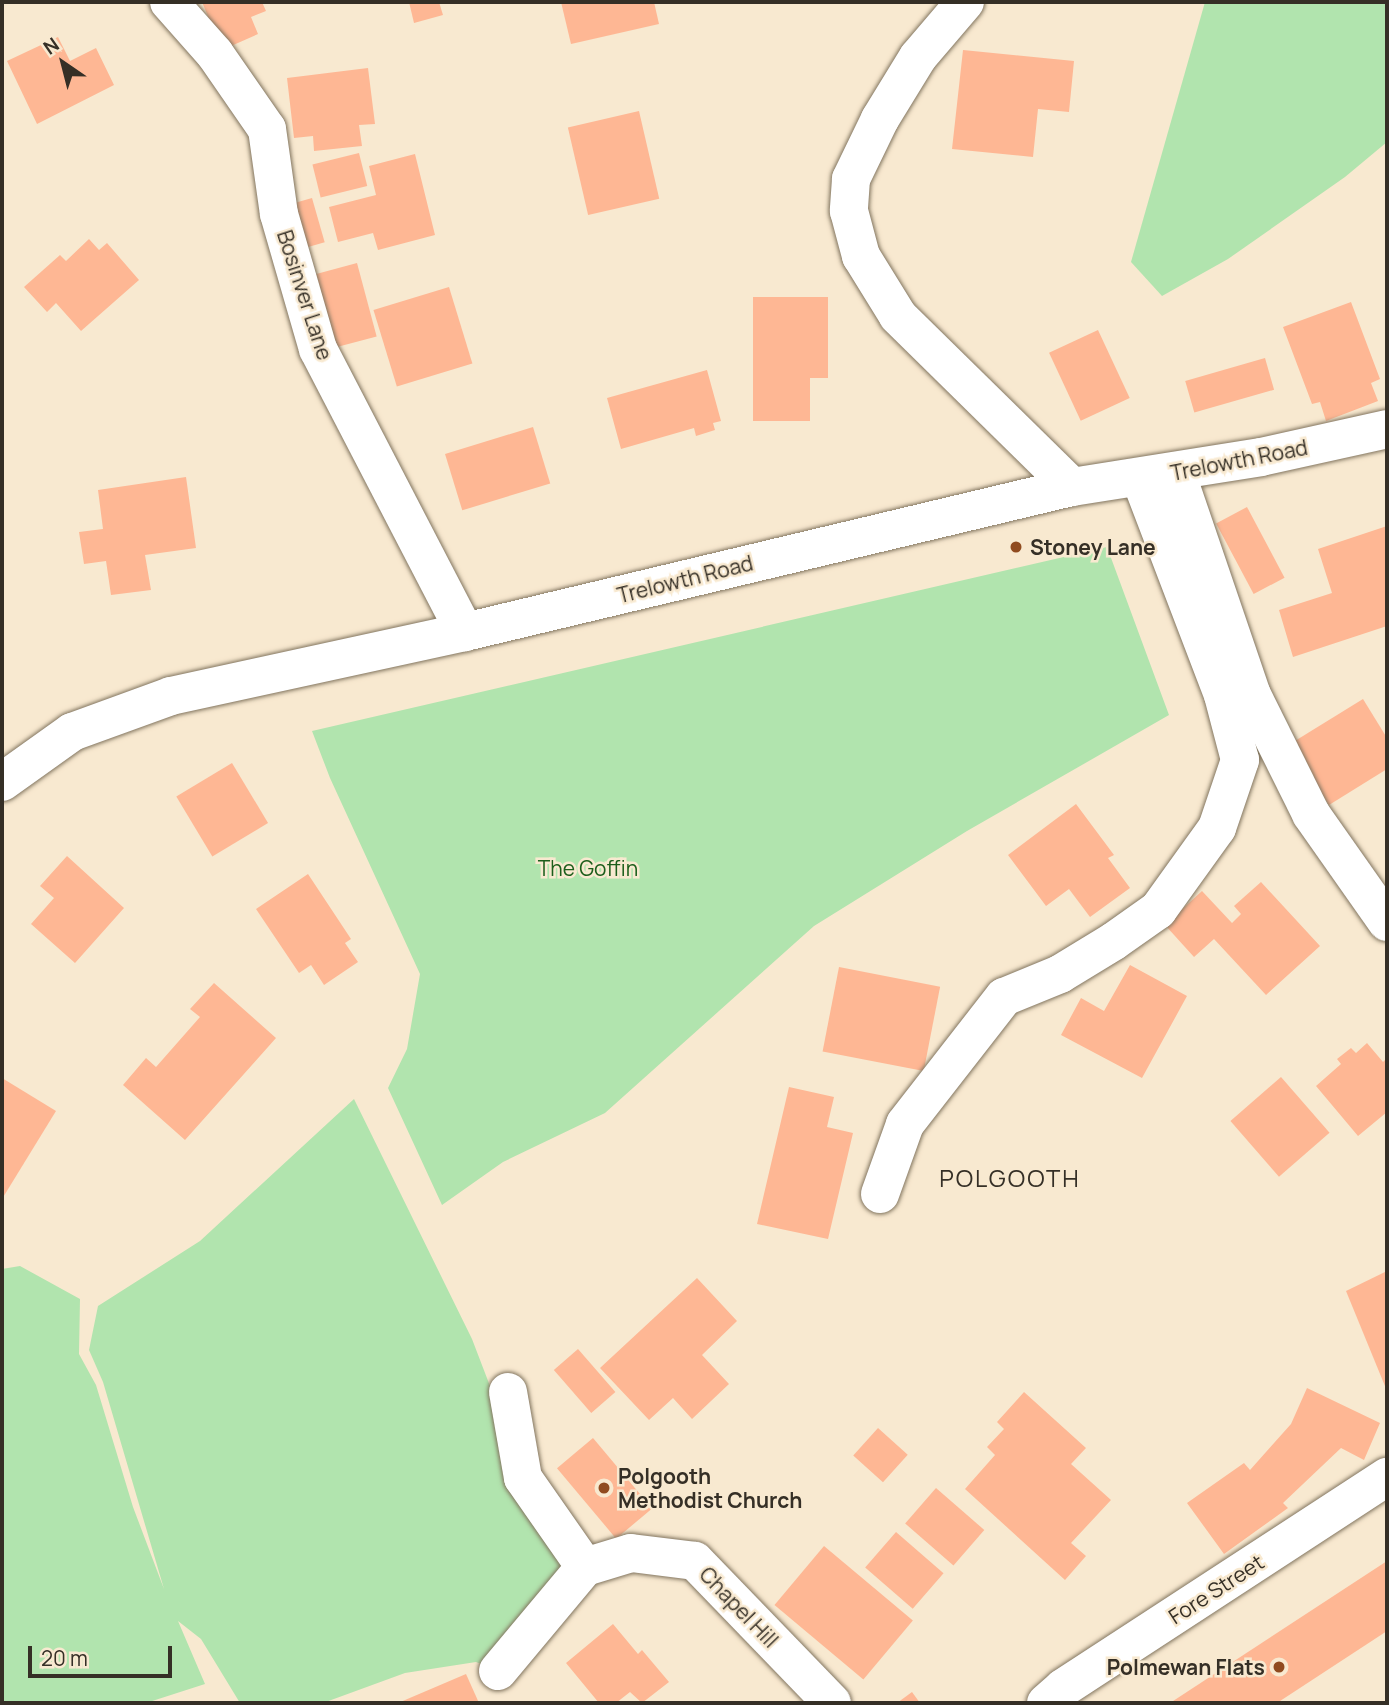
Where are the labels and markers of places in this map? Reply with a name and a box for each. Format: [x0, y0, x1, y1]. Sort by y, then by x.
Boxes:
place label: Stoney Lane [1030, 534, 1156, 560]
marker: Stoney Lane [1008, 539, 1024, 555]
place label: Polgooth Methodist Church [618, 1463, 802, 1513]
marker: Polgooth Methodist Church [596, 1480, 612, 1496]
place label: Polmewan Flats [1107, 1654, 1265, 1680]
marker: Polmewan Flats [1271, 1659, 1287, 1675]

